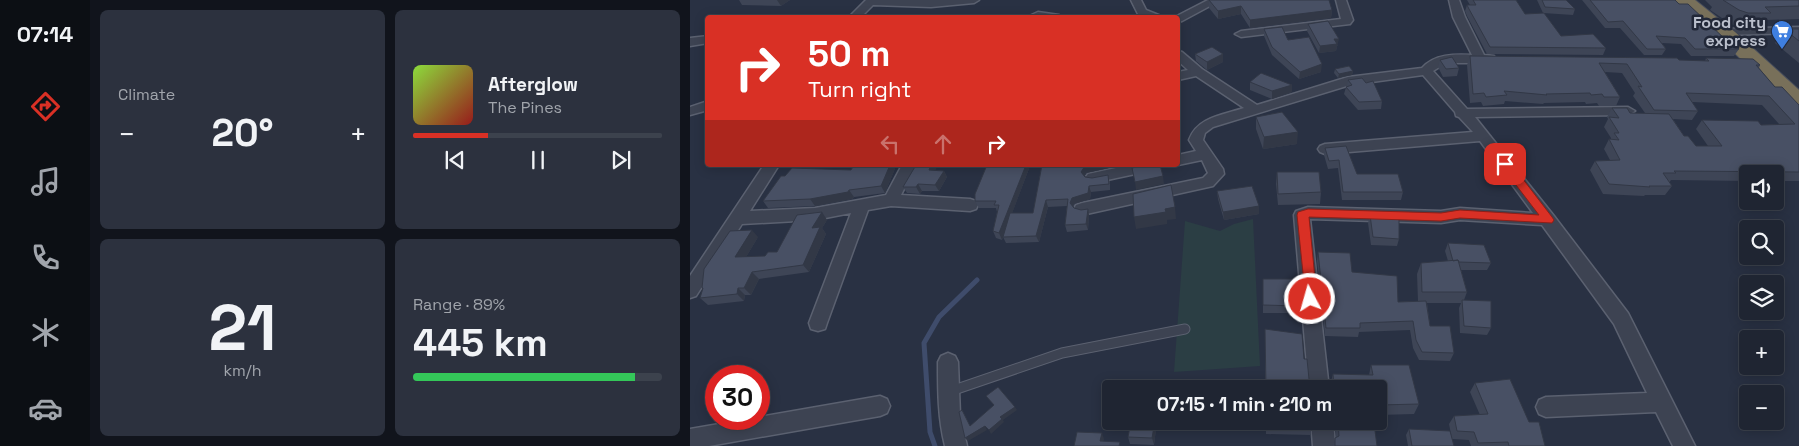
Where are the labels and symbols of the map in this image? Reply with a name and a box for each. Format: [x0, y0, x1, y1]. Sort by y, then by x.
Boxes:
place label: Food city express [1693, 12, 1766, 51]
supermarket icon: Food city express [1770, 19, 1794, 50]
pin [1484, 143, 1526, 185]
position arrow [1283, 272, 1335, 324]
speed limit sign: 30 [705, 365, 770, 430]

